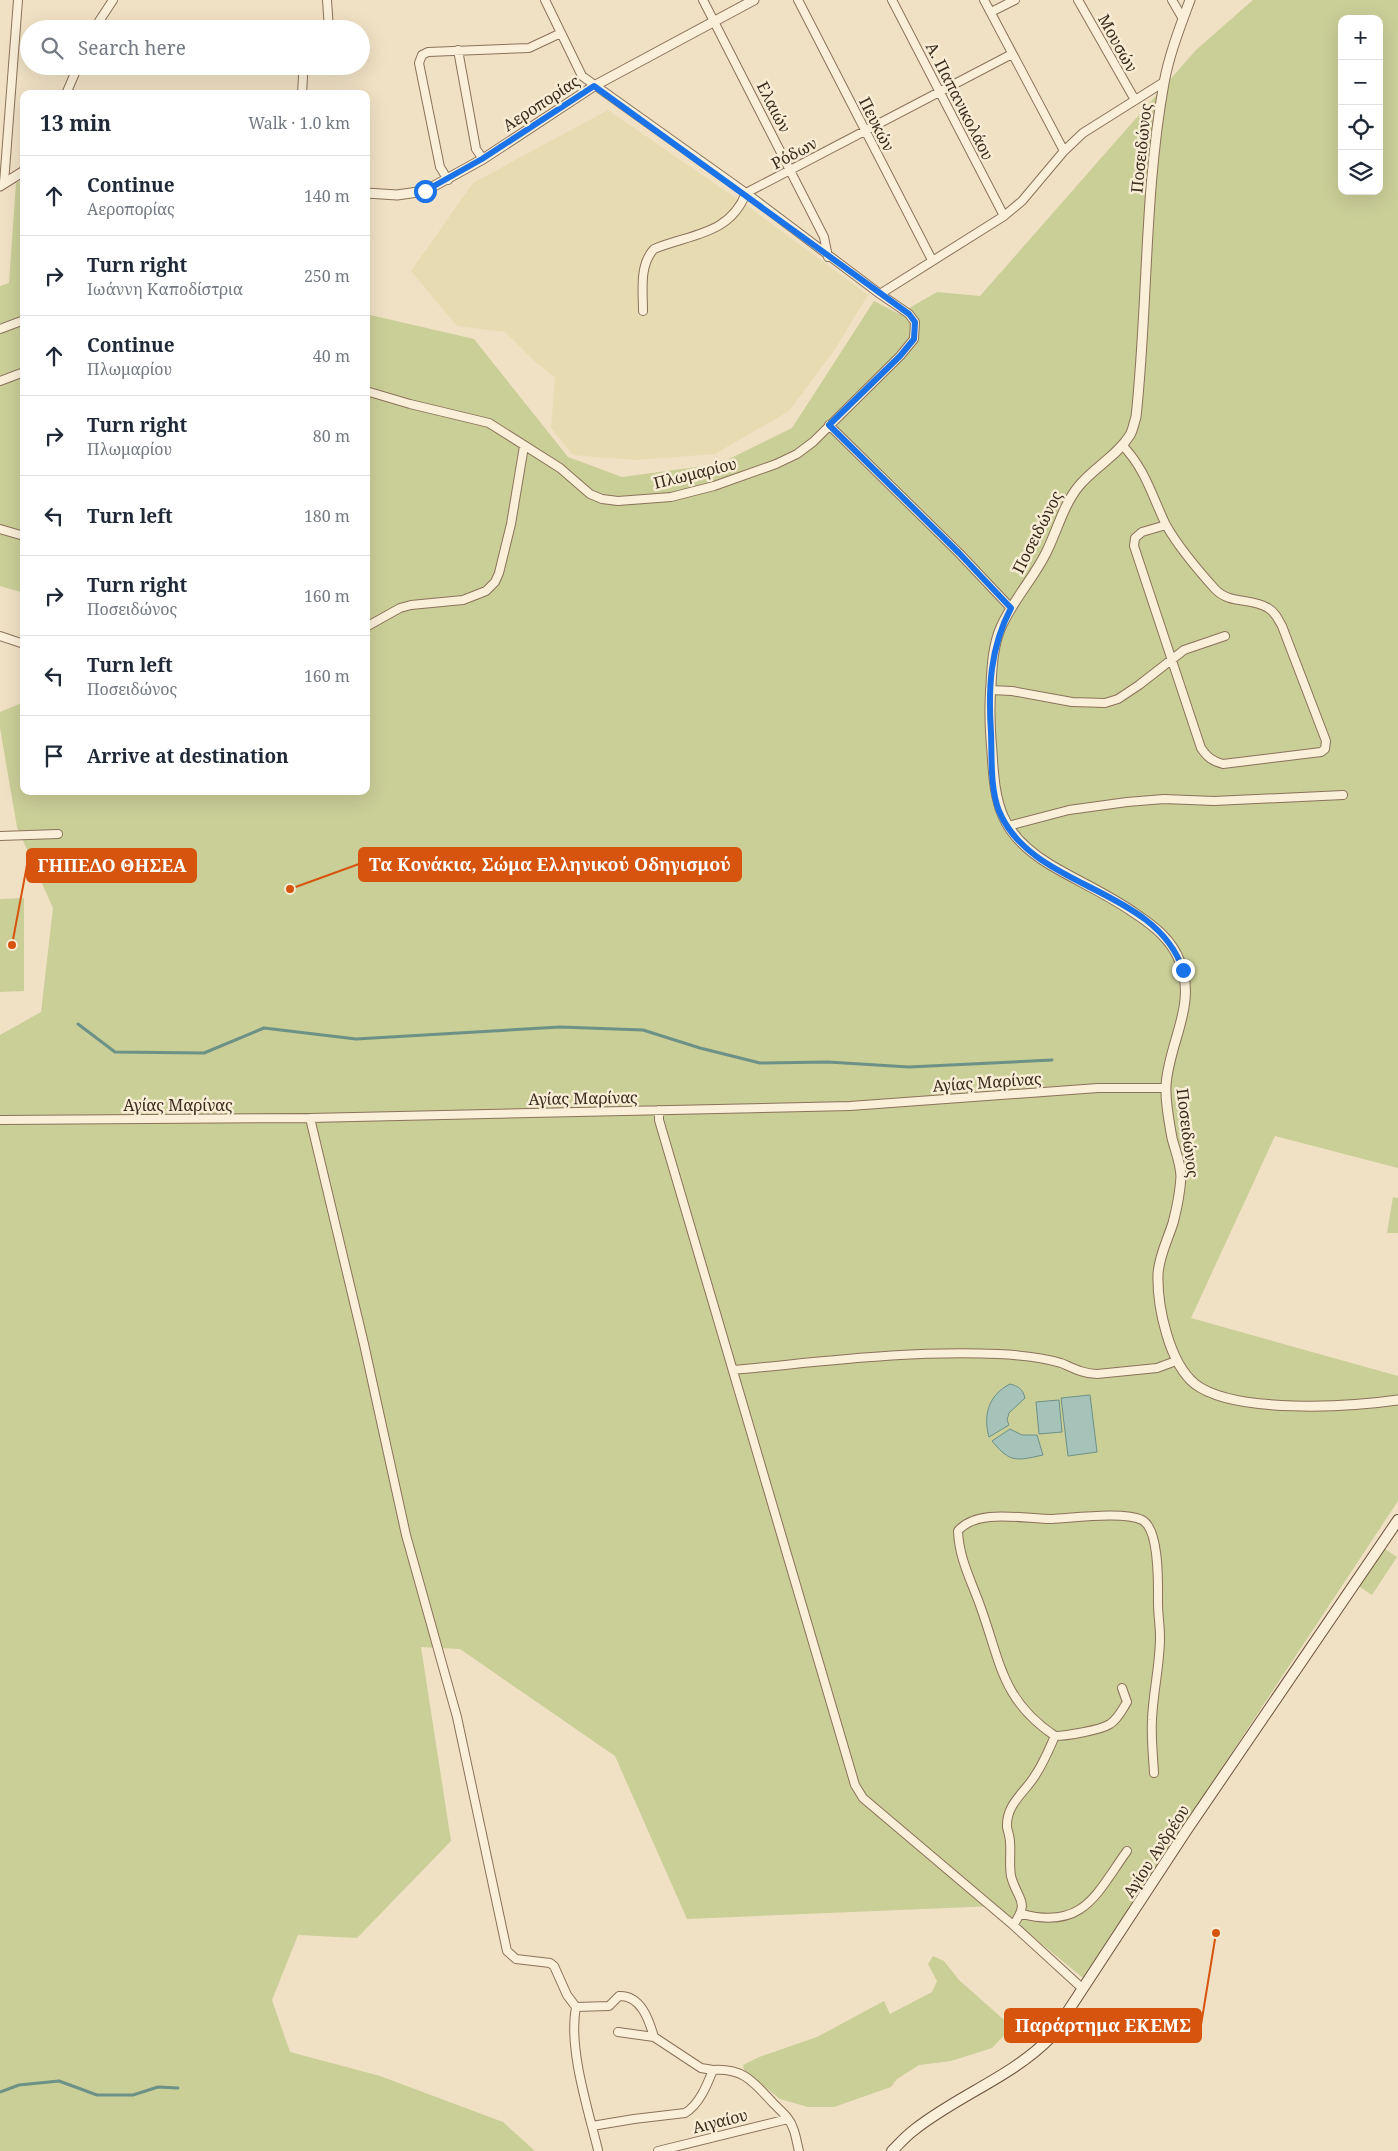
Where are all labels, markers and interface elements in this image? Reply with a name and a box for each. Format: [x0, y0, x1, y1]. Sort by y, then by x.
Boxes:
street label: Μουσών [1093, 10, 1143, 76]
map controls [1338, 15, 1383, 195]
button: + [1338, 15, 1383, 60]
search box [20, 20, 370, 75]
icon: search [38, 34, 66, 62]
text: Search here [78, 35, 186, 61]
street label: Α. Παπανικολάου [921, 38, 999, 164]
button: − [1338, 60, 1383, 105]
street label: Αεροπορίας [498, 70, 584, 136]
street label: Ελαιών [752, 78, 796, 136]
street label: Πευκών [854, 93, 900, 155]
street label: Ποσειδώνος [1125, 102, 1157, 194]
button: locate [1338, 105, 1383, 150]
text: 13 min [40, 109, 111, 137]
text: Walk · 1.0 km [248, 112, 350, 134]
street label: Ρόδων [767, 132, 821, 174]
button: layers [1338, 150, 1383, 195]
text: Continue [87, 172, 175, 198]
route start [414, 180, 437, 203]
icon: ahead [40, 182, 68, 210]
text: 140 m [304, 185, 350, 207]
text: Αεροπορίας [87, 198, 175, 220]
text: Turn right [87, 252, 187, 278]
icon: right [40, 262, 68, 290]
text: 250 m [304, 265, 350, 287]
text: Ιωάννη Καποδίστρια [87, 278, 243, 300]
text: Continue [87, 332, 175, 358]
icon: ahead [40, 342, 68, 370]
text: 40 m [313, 345, 350, 367]
text: Πλωμαρίου [87, 358, 172, 380]
text: Turn right [87, 412, 187, 438]
icon: right [40, 422, 68, 450]
text: 80 m [313, 425, 350, 447]
text: Πλωμαρίου [87, 438, 172, 460]
street label: Πλωμαρίου [651, 452, 739, 494]
street label: Ποσειδώνος [1007, 487, 1067, 577]
icon: left [40, 502, 68, 530]
text: Turn left [87, 503, 173, 529]
text: 180 m [304, 505, 350, 527]
text: Turn right [87, 572, 187, 598]
icon: right [40, 582, 68, 610]
text: 160 m [304, 585, 350, 607]
text: Ποσειδώνος [87, 598, 177, 620]
text: Turn left [87, 652, 173, 678]
icon: left [40, 662, 68, 690]
text: 160 m [304, 665, 350, 687]
text: Ποσειδώνος [87, 678, 177, 700]
icon: arrive [40, 742, 68, 770]
text: Arrive at destination [87, 743, 289, 769]
callout: Τα Κονάκια, Σώμα Ελληνικού Οδηγισμού [359, 848, 741, 881]
callout: ΓΗΠΕΔΟ ΘΗΣΕΑ [27, 849, 196, 882]
text: Τα Κονάκια, Σώμα Ελληνικού Οδηγισμού [369, 852, 731, 876]
text: ΓΗΠΕΔΟ ΘΗΣΕΑ [37, 853, 187, 877]
route end [1172, 959, 1195, 982]
street label: Αγίας Μαρίνας [932, 1067, 1043, 1097]
street label: Αγίας Μαρίνας [528, 1086, 638, 1110]
street label: Ποσειδώνος [1172, 1087, 1204, 1179]
street label: Αγίας Μαρίνας [123, 1094, 233, 1116]
street label: Αγίου Ανδρέου [1118, 1800, 1194, 1902]
callout: Παράρτημα ΕΚΕΜΣ [1005, 2009, 1201, 2042]
text: Παράρτημα ΕΚΕΜΣ [1015, 2013, 1191, 2037]
street label: Αιγαίου [690, 2104, 750, 2138]

